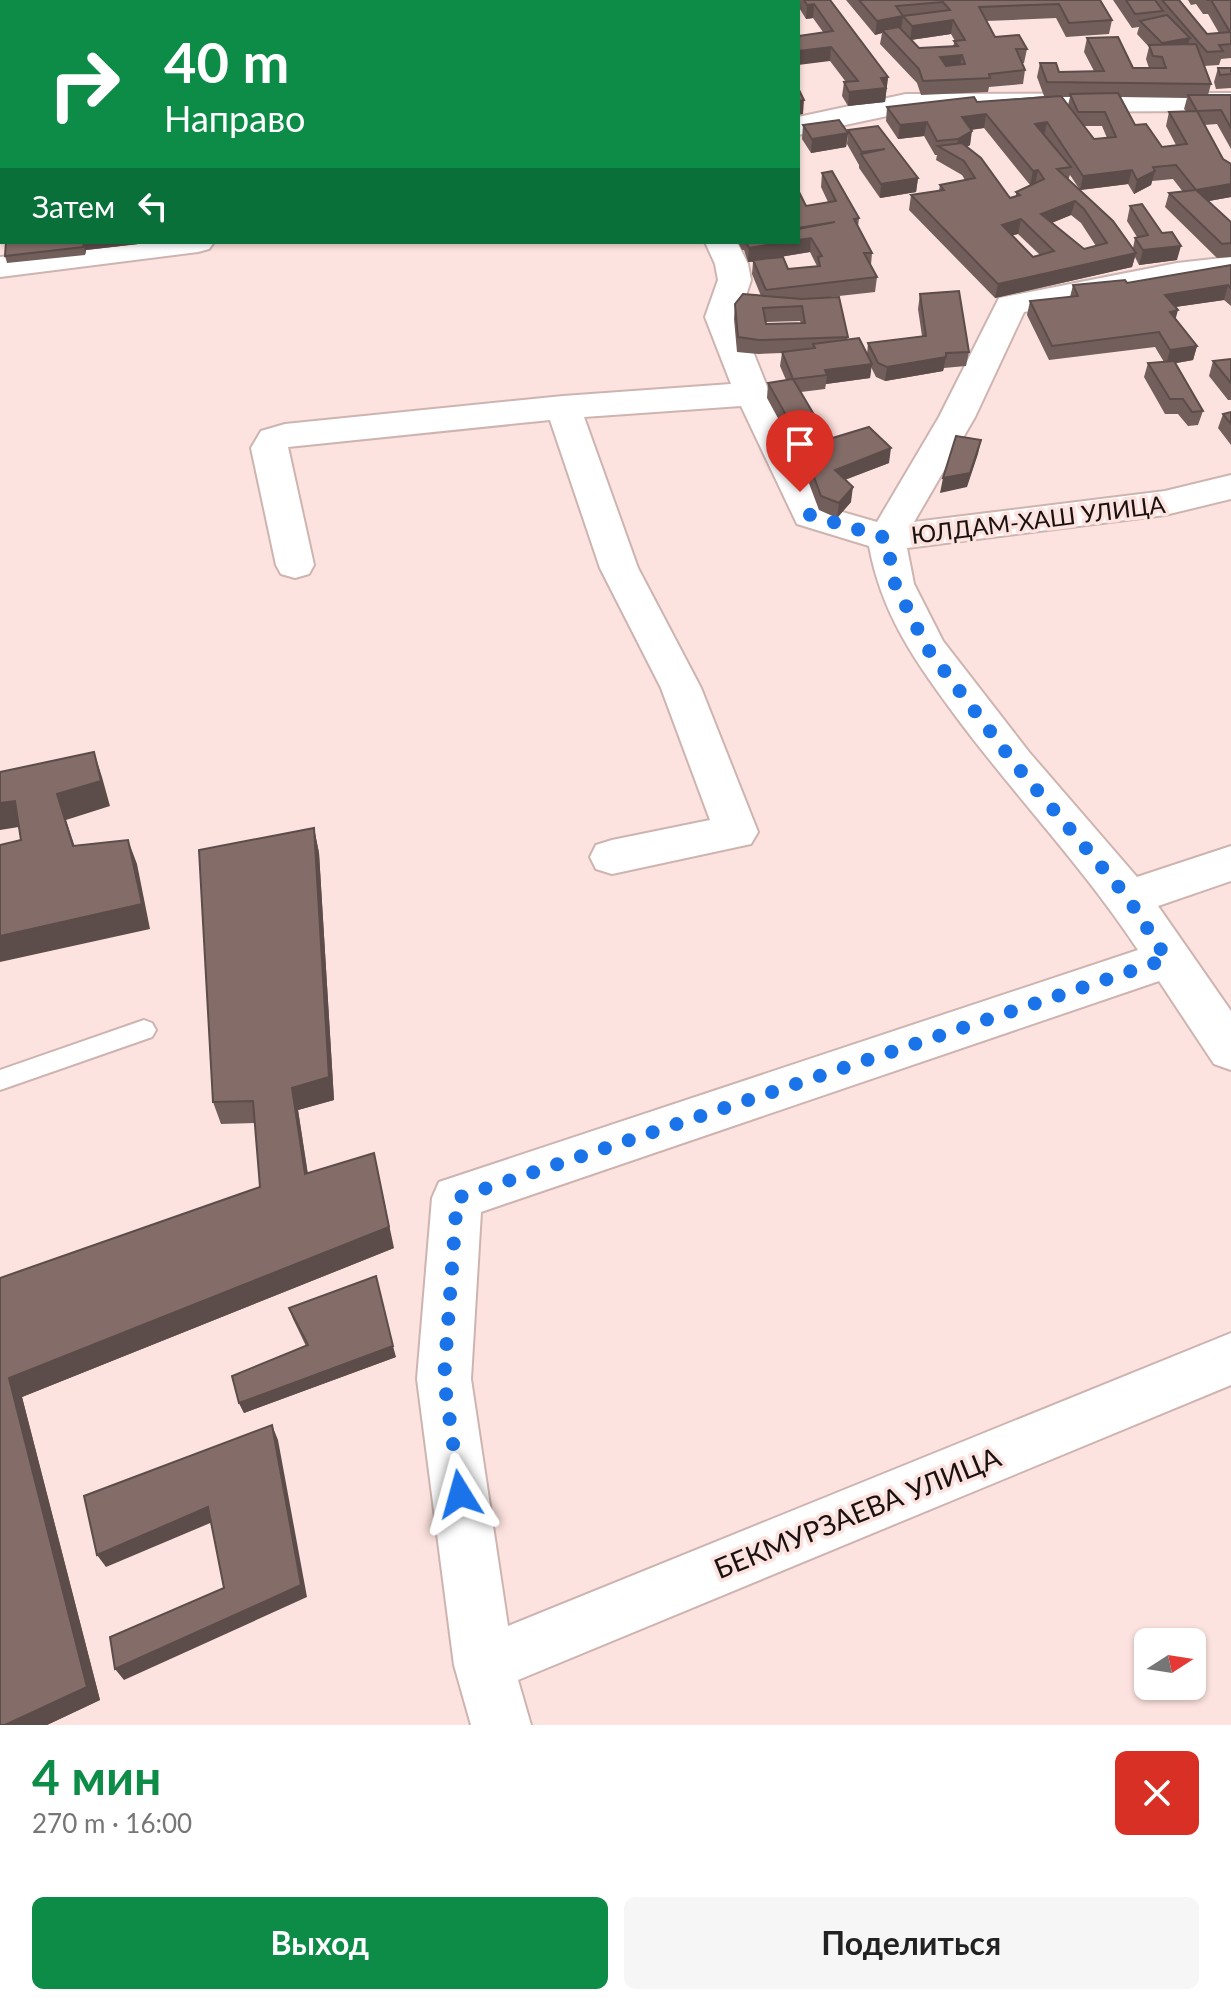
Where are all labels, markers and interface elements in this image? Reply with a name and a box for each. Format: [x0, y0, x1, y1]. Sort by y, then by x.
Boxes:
text: 40 m [164, 28, 289, 95]
icon: right [32, 32, 136, 136]
text: Направо [164, 96, 305, 140]
icon: left [131, 184, 175, 228]
text: Затем [32, 188, 115, 224]
pin [766, 410, 834, 492]
icon: arrive [778, 422, 822, 466]
street label: ЮЛДАМ-ХАШ УЛИЦА [909, 489, 1168, 549]
street label: БЕКМУРЗАЕВА УЛИЦА [709, 1439, 1005, 1585]
position arrow [418, 1452, 502, 1536]
north arrow [1134, 1628, 1206, 1700]
map controls [1134, 1628, 1206, 1700]
text: 4 мин [32, 1748, 161, 1805]
button: close [1115, 1751, 1199, 1835]
text: 270 m · 16:00 [32, 1807, 192, 1839]
button: Выход [32, 1897, 608, 1989]
button: Поделиться [624, 1897, 1199, 1989]

